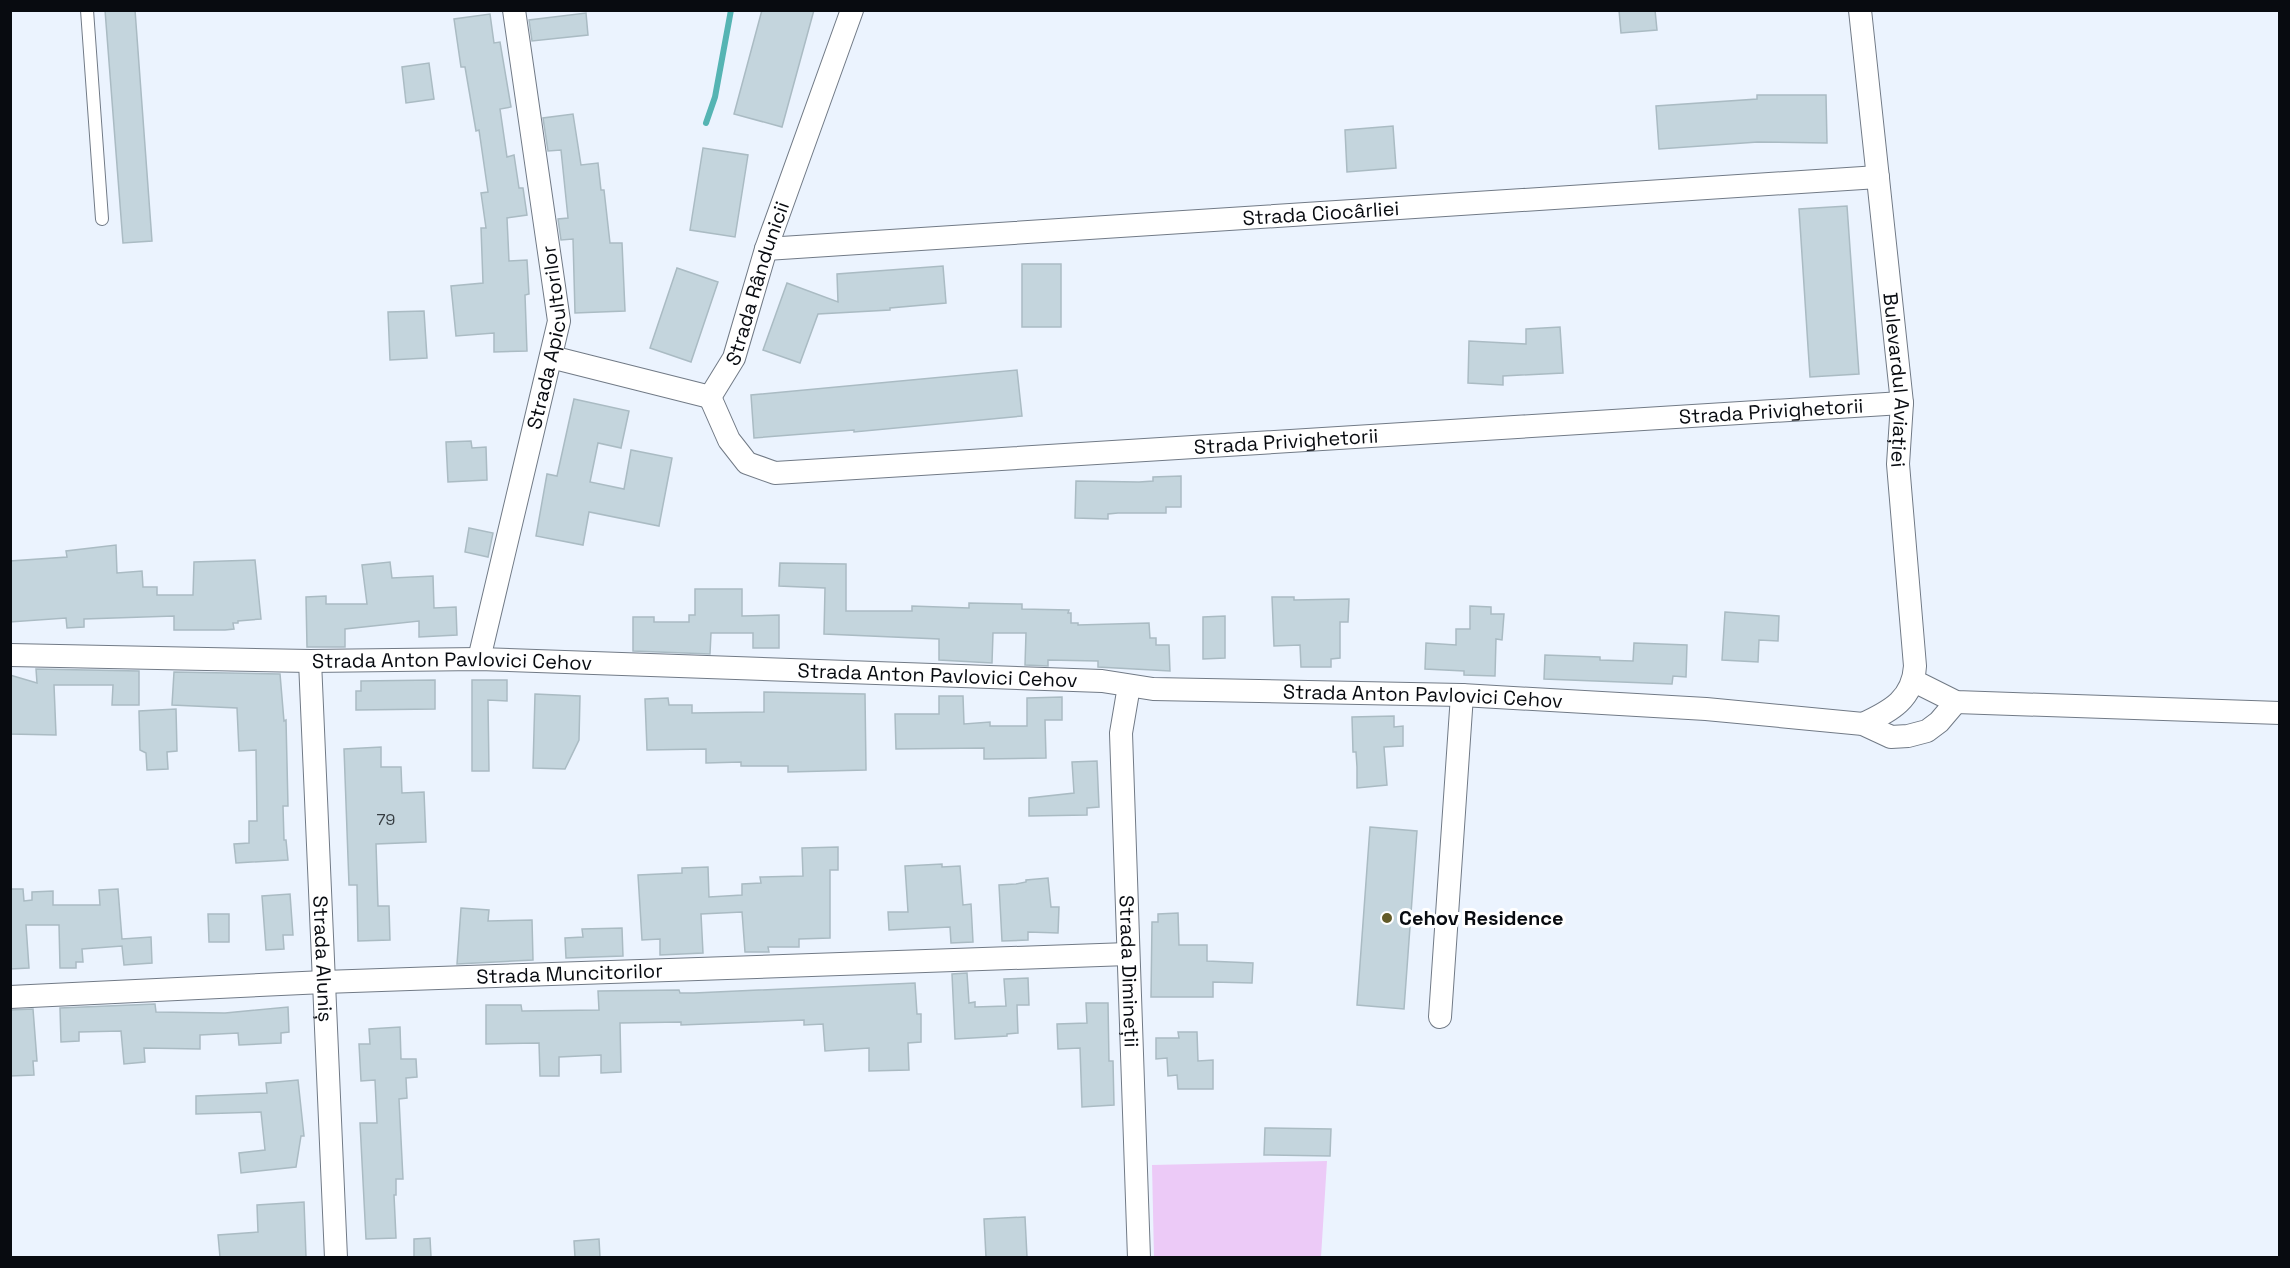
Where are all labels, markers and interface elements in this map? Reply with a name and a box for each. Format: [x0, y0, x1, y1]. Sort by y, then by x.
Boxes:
street label: Strada Ciocârliei [1242, 195, 1400, 231]
street label: Strada Rândunicii [719, 198, 795, 371]
street label: Strada Apicultorilor [521, 244, 572, 432]
street label: Bulevardul Aviației [1877, 291, 1915, 469]
street label: Strada Privighetorii [1678, 392, 1864, 430]
street label: Strada Privighetorii [1193, 423, 1379, 460]
street label: Strada Anton Pavlovici Cehov [312, 646, 593, 676]
street label: Strada Anton Pavlovici Cehov [797, 657, 1078, 693]
street label: Strada Anton Pavlovici Cehov [1283, 679, 1564, 714]
house number: 79 [377, 809, 395, 830]
street label: Strada Aluniș [307, 895, 339, 1023]
street label: Strada Dimineții [1114, 895, 1145, 1048]
place label: Cehov Residence [1399, 905, 1564, 931]
marker: Cehov Residence [1380, 911, 1394, 925]
street label: Strada Muncitorilor [476, 957, 663, 990]

